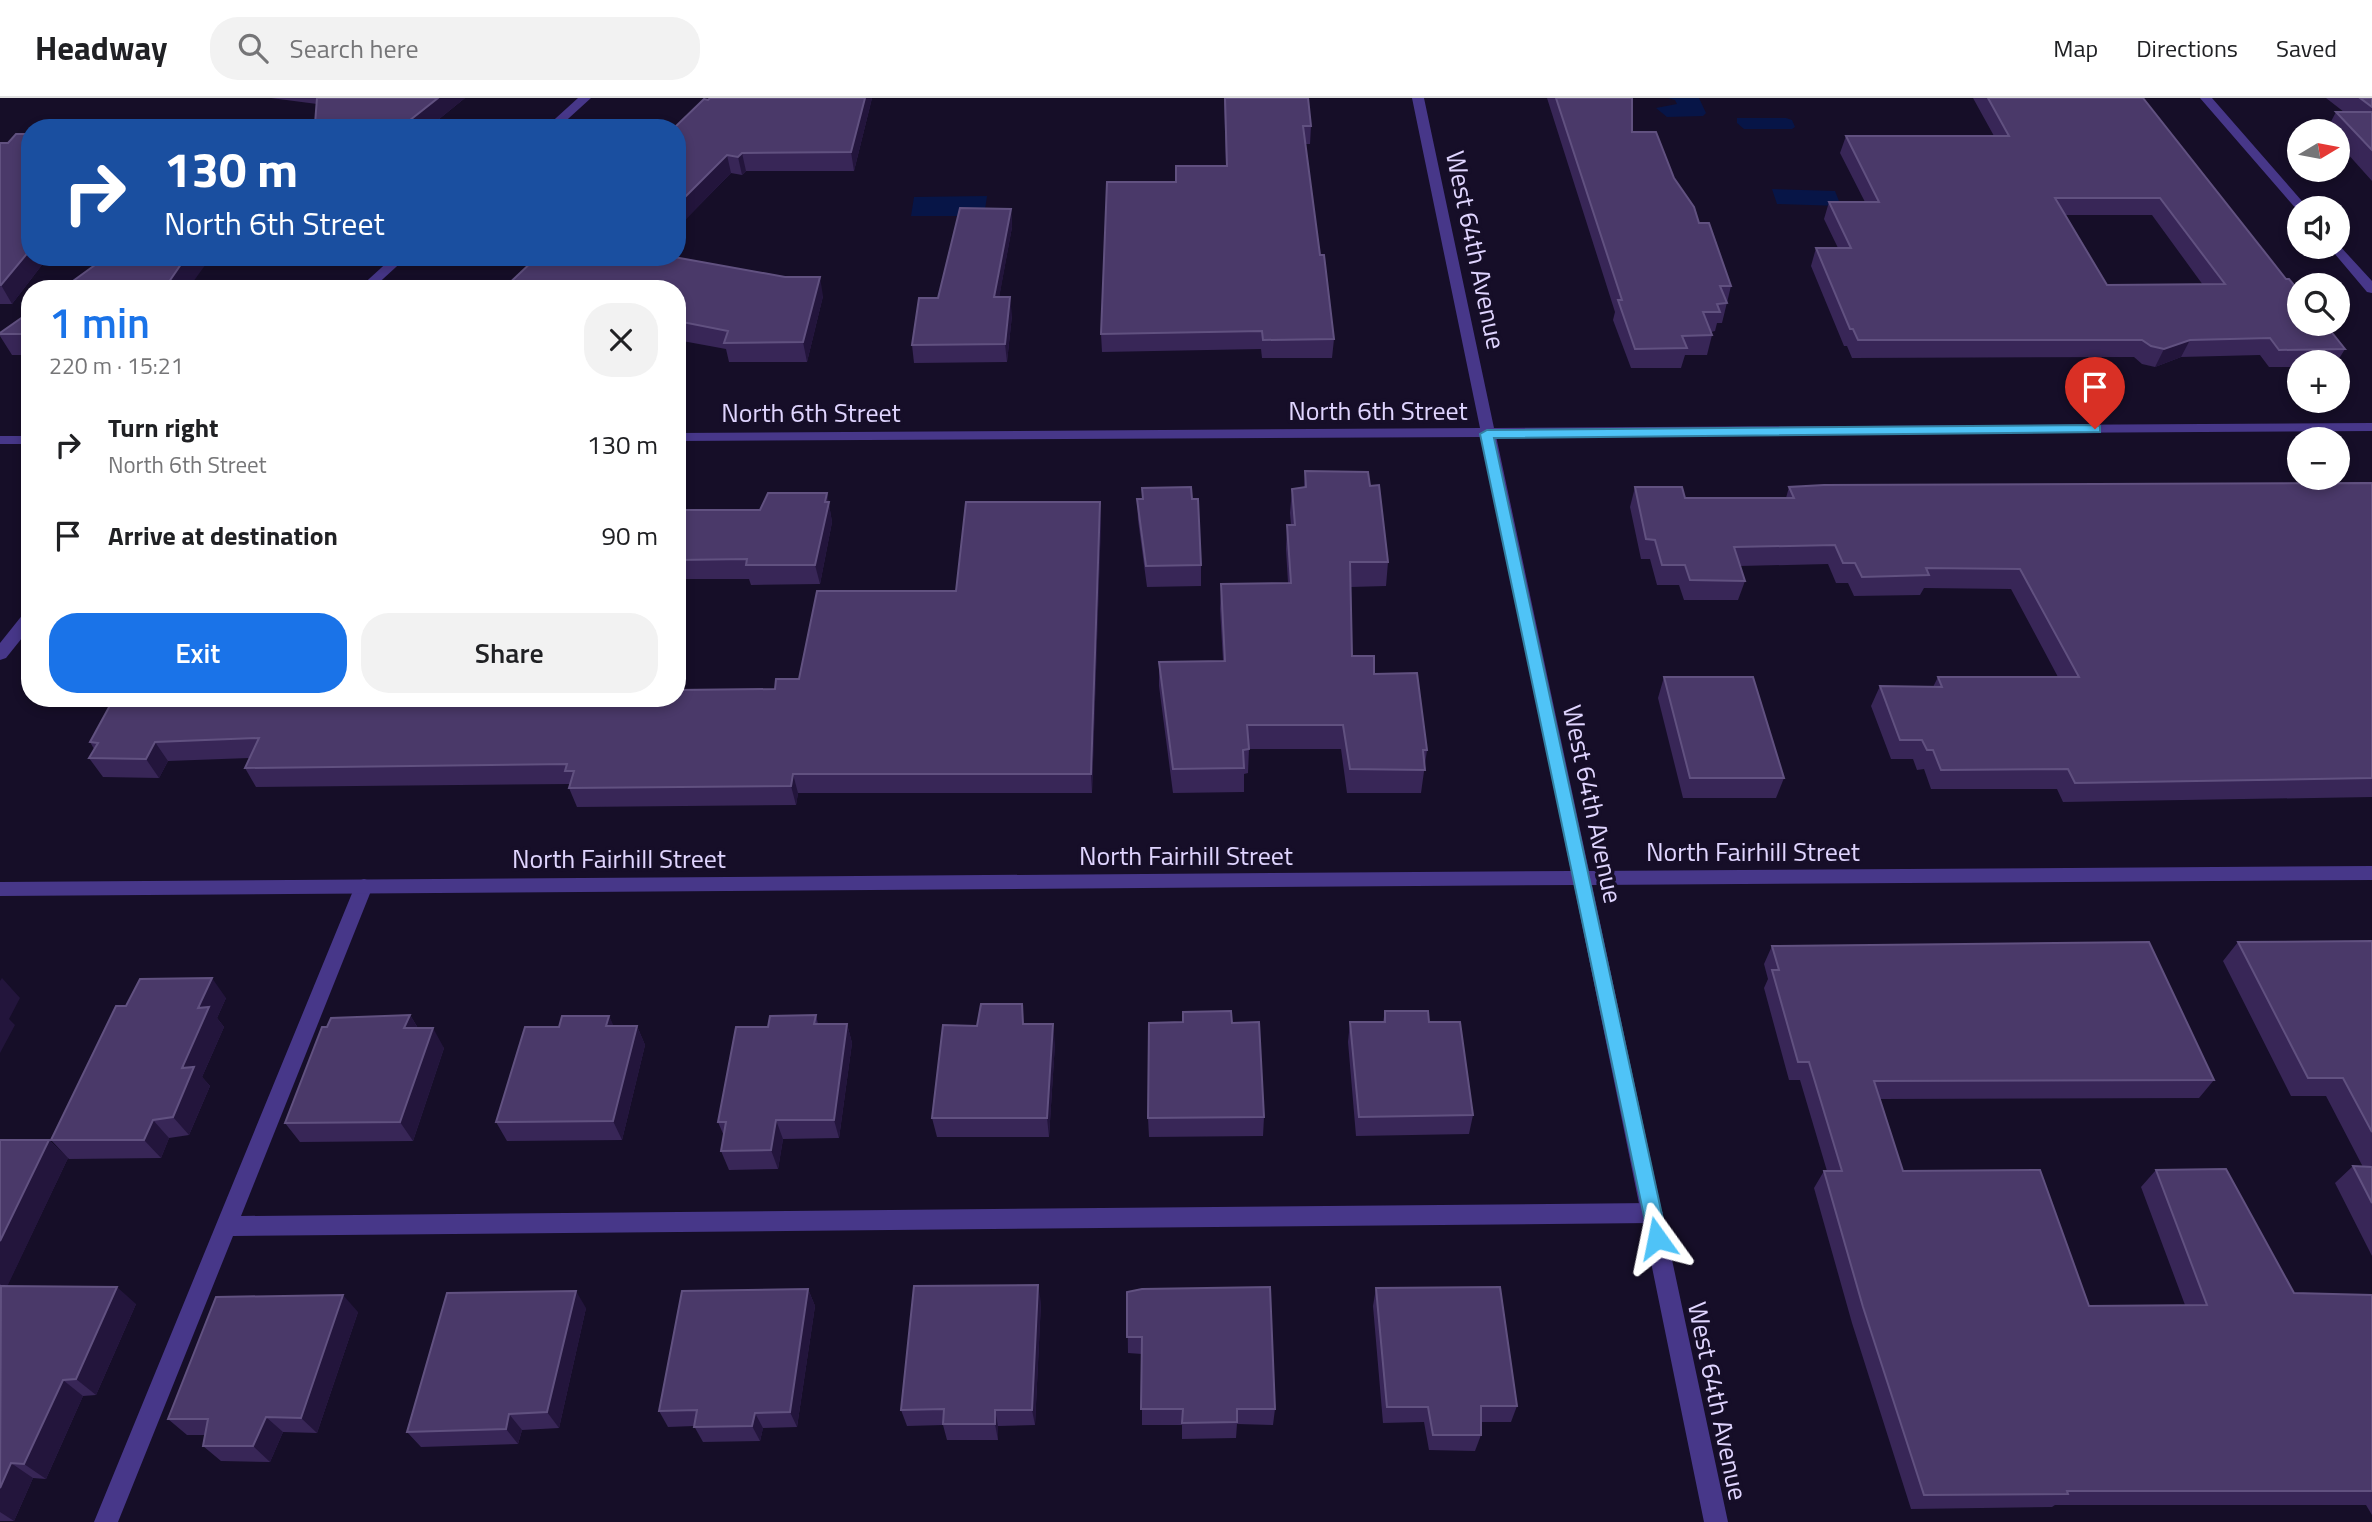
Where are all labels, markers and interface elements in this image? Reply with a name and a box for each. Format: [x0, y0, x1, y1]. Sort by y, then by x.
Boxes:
search box [210, 17, 700, 80]
text: Headway [35, 23, 168, 73]
icon: search [234, 29, 272, 67]
text: Search here [290, 29, 419, 68]
text: Map [2053, 30, 2098, 66]
text: Directions [2136, 30, 2238, 66]
text: Saved [2276, 30, 2337, 66]
north arrow [2287, 119, 2350, 182]
map controls [2287, 119, 2350, 490]
text: 130 m [164, 131, 298, 206]
icon: right [49, 147, 140, 238]
street label: West 64th Avenue [1436, 147, 1516, 353]
button: sound [2287, 196, 2350, 259]
text: North 6th Street [164, 199, 385, 247]
button: search [2287, 273, 2350, 336]
text: 1 min [49, 290, 150, 354]
button: close [584, 303, 658, 377]
text: 220 m · 15:21 [49, 348, 184, 383]
button: + [2287, 350, 2350, 413]
pin [2065, 357, 2125, 429]
icon: arrive [2076, 368, 2114, 406]
street label: North 6th Street [1288, 391, 1468, 430]
street label: North 6th Street [721, 393, 901, 432]
text: Turn right [108, 408, 219, 447]
text: 130 m [587, 425, 658, 464]
icon: right [49, 426, 87, 464]
button: − [2287, 427, 2350, 490]
text: North 6th Street [108, 447, 267, 482]
text: Arrive at destination [108, 516, 338, 555]
text: 90 m [601, 516, 658, 555]
icon: arrive [49, 517, 87, 555]
button: Exit [49, 613, 347, 693]
button: Share [361, 613, 658, 693]
street label: West 64th Avenue [1553, 701, 1633, 907]
street label: North Fairhill Street [1646, 832, 1860, 871]
street label: North Fairhill Street [1079, 836, 1293, 875]
street label: North Fairhill Street [512, 839, 726, 878]
position arrow [1620, 1201, 1694, 1275]
street label: West 64th Avenue [1678, 1298, 1758, 1504]

